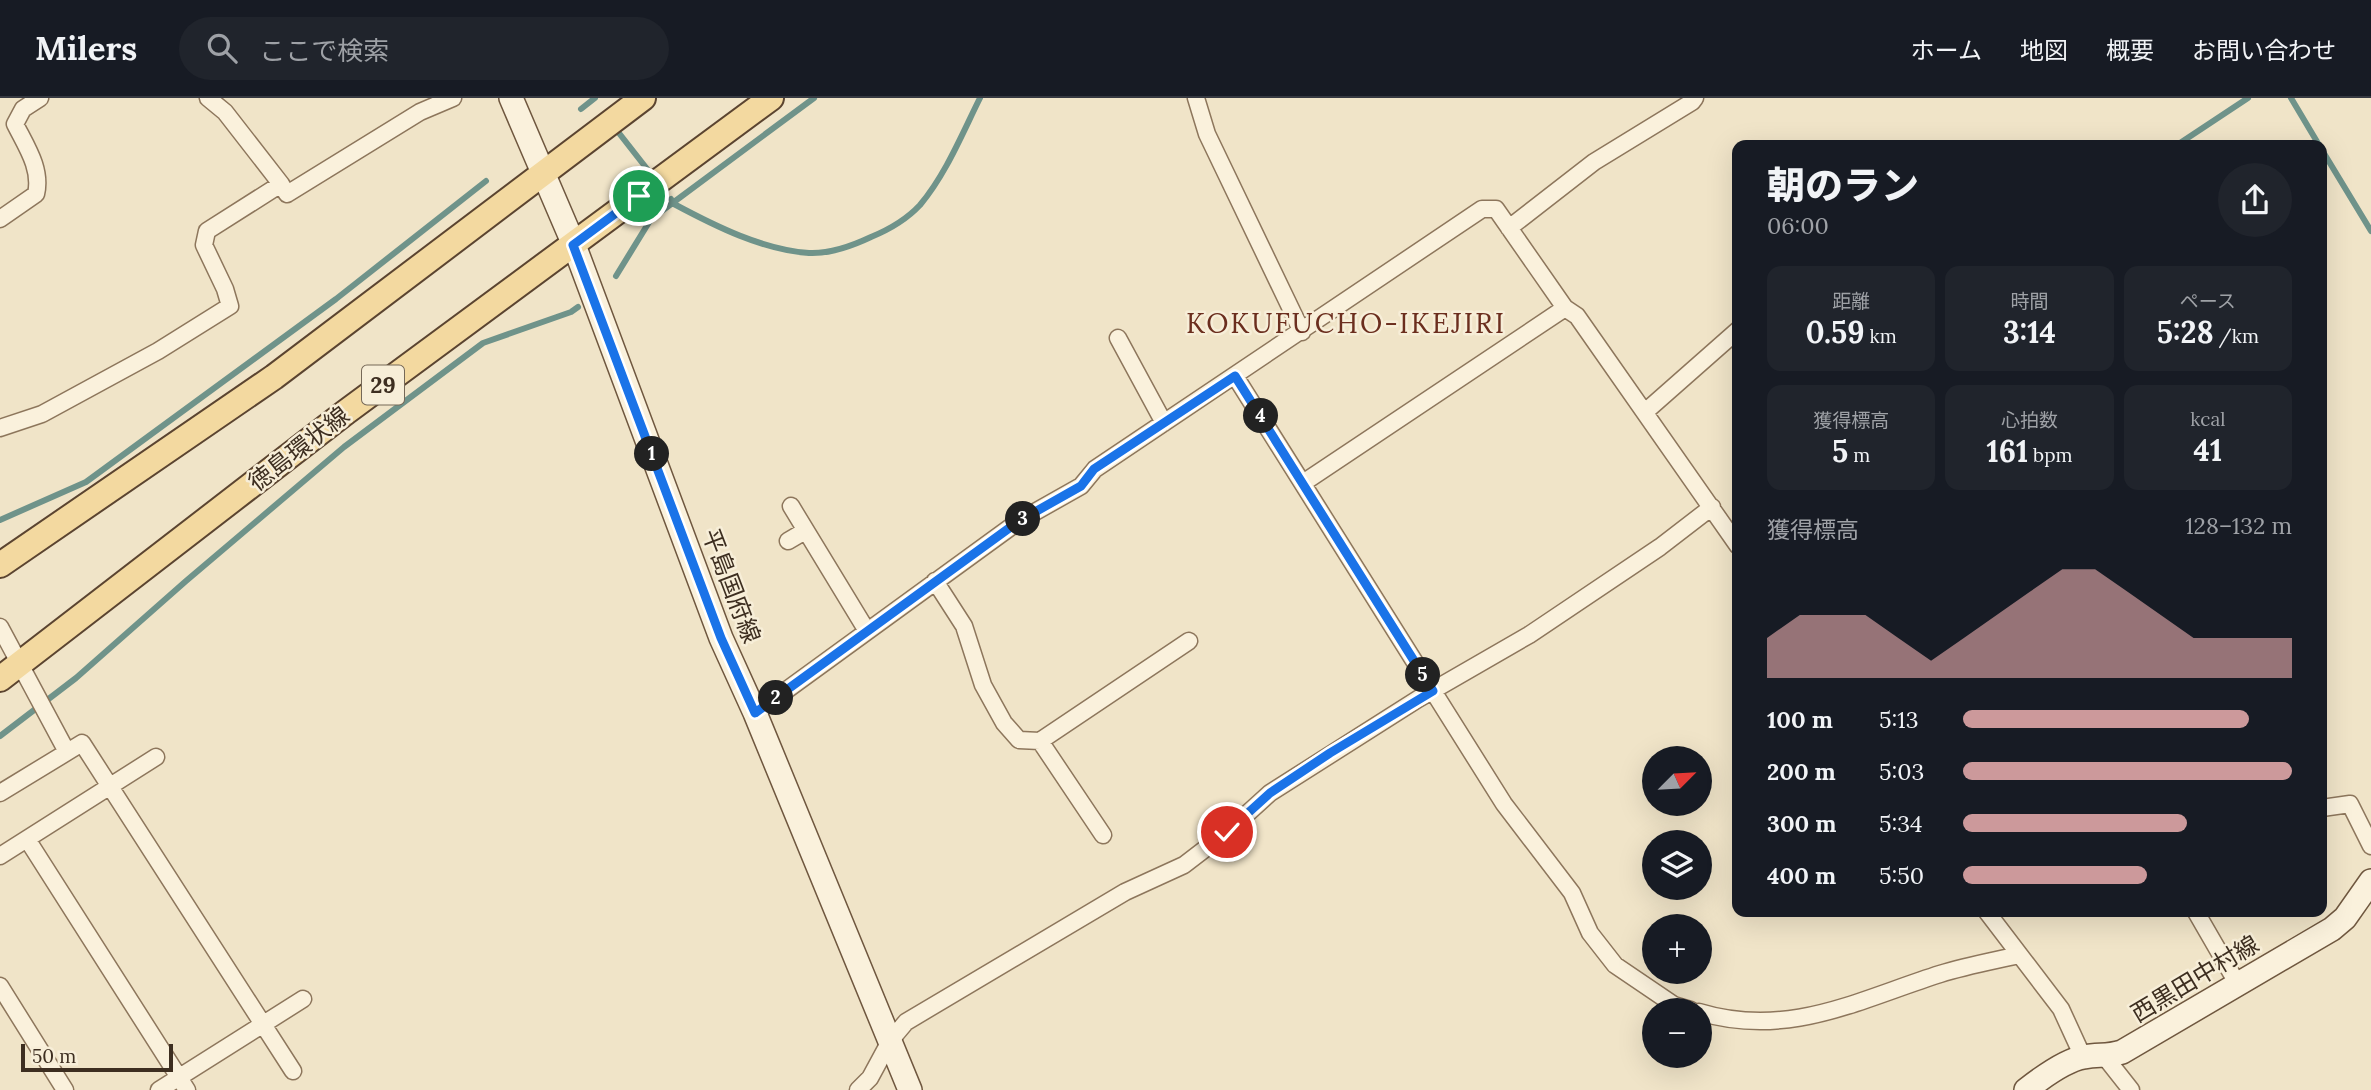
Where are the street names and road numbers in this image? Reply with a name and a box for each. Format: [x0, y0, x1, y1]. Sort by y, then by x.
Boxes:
road number: 29 [362, 366, 404, 404]
street label: 徳島環状線 [242, 399, 356, 498]
street label: 平島国府線 [695, 524, 767, 647]
street label: 西黒田中村線 [2125, 928, 2264, 1029]

